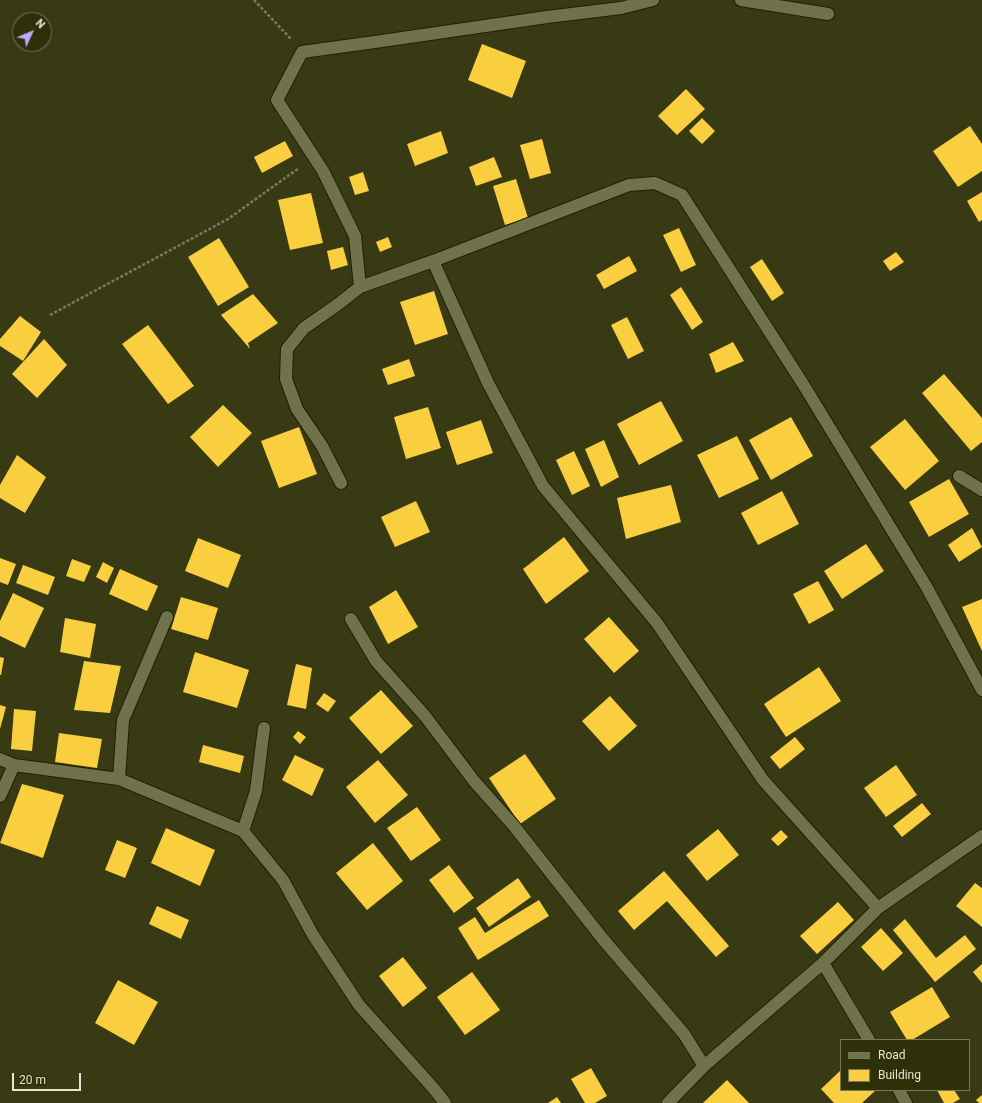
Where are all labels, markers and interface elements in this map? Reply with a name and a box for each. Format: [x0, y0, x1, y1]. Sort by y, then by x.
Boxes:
north arrow [12, 12, 52, 52]
text: N [33, 17, 48, 31]
legend [840, 1039, 970, 1091]
text: Road [878, 1048, 906, 1062]
scale bar [14, 1065, 83, 1091]
text: Building [878, 1068, 921, 1082]
text: 20 m [19, 1073, 46, 1087]

